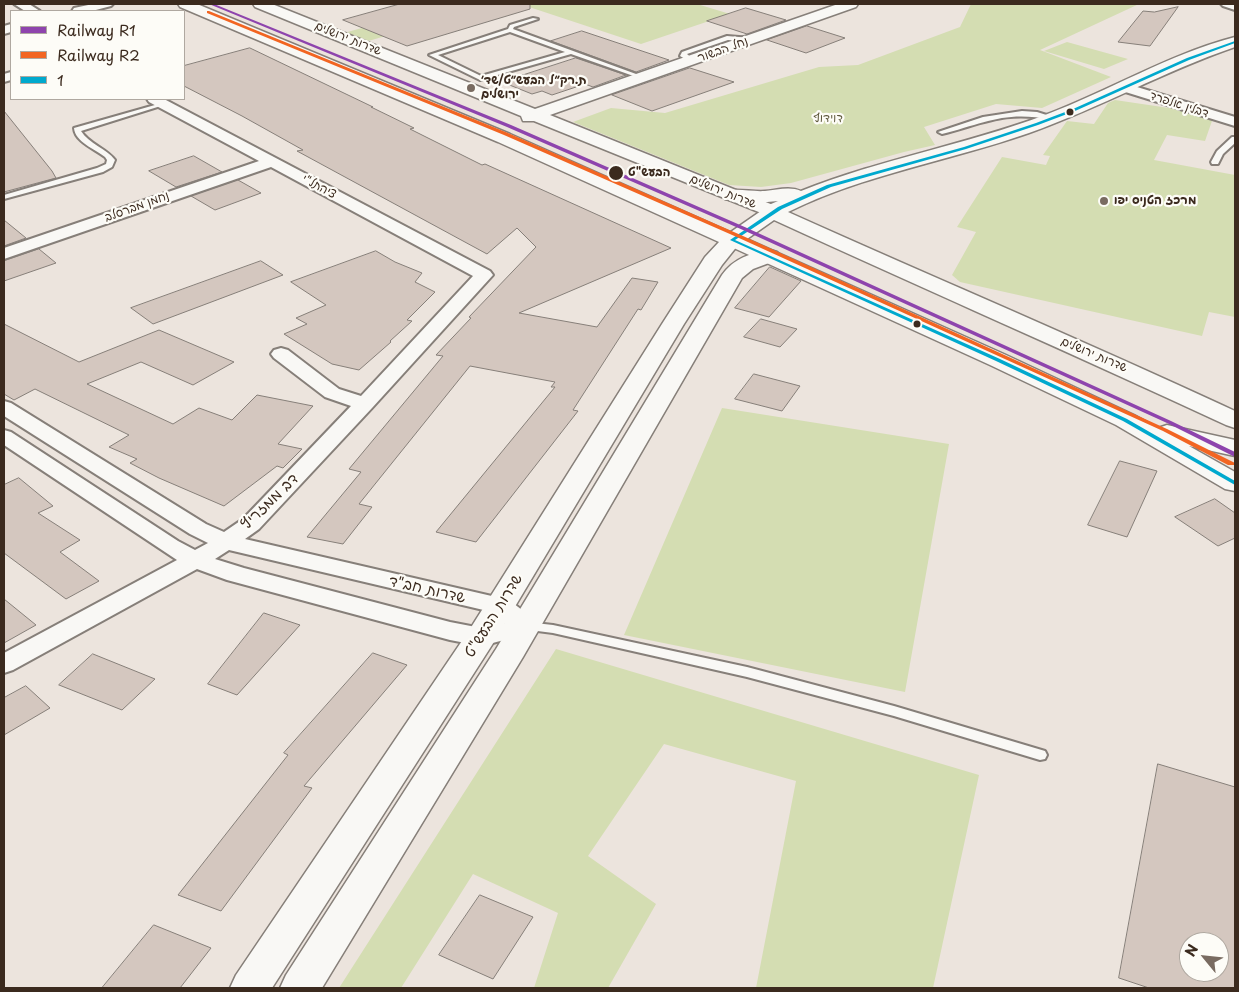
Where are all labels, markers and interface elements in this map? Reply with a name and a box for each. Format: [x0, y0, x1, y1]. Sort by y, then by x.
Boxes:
legend [10, 10, 185, 100]
text: Railway R1 [57, 18, 136, 41]
street label: שדרות ירושלים [312, 19, 384, 59]
street label: נחל הבשור [696, 34, 750, 66]
text: Railway R2 [57, 43, 140, 66]
text: 1 [57, 68, 64, 91]
place label: ת.רק״ל הבעש״ט/שד׳ ירושלים [481, 74, 587, 102]
marker: ת.רק״ל הבעש״ט/שד׳ ירושלים [465, 82, 477, 94]
street label: דבלין אלפרד [1148, 89, 1210, 121]
unlabelled marker [1065, 107, 1075, 117]
park label: דוידוף [813, 112, 843, 126]
marker: הבעש"ט [607, 164, 625, 182]
place label: הבעש"ט [628, 166, 670, 180]
street label: ציהתל"י [299, 172, 339, 202]
street label: שדרות ירושלים [687, 172, 759, 212]
street label: נחמן מברסלב [103, 189, 171, 225]
place label: מרכז הטניס יפו [1114, 194, 1197, 208]
marker: מרכז הטניס יפו [1098, 195, 1110, 207]
unlabelled marker [912, 319, 922, 329]
street label: שדרות ירושלים [1059, 335, 1129, 375]
street label: דב ממזריץ [238, 470, 302, 534]
street label: שדרות הבעש"ט [461, 571, 527, 661]
street label: שדרות חב"ד [387, 572, 467, 608]
north arrow [1179, 932, 1229, 982]
text: N [1179, 940, 1203, 960]

